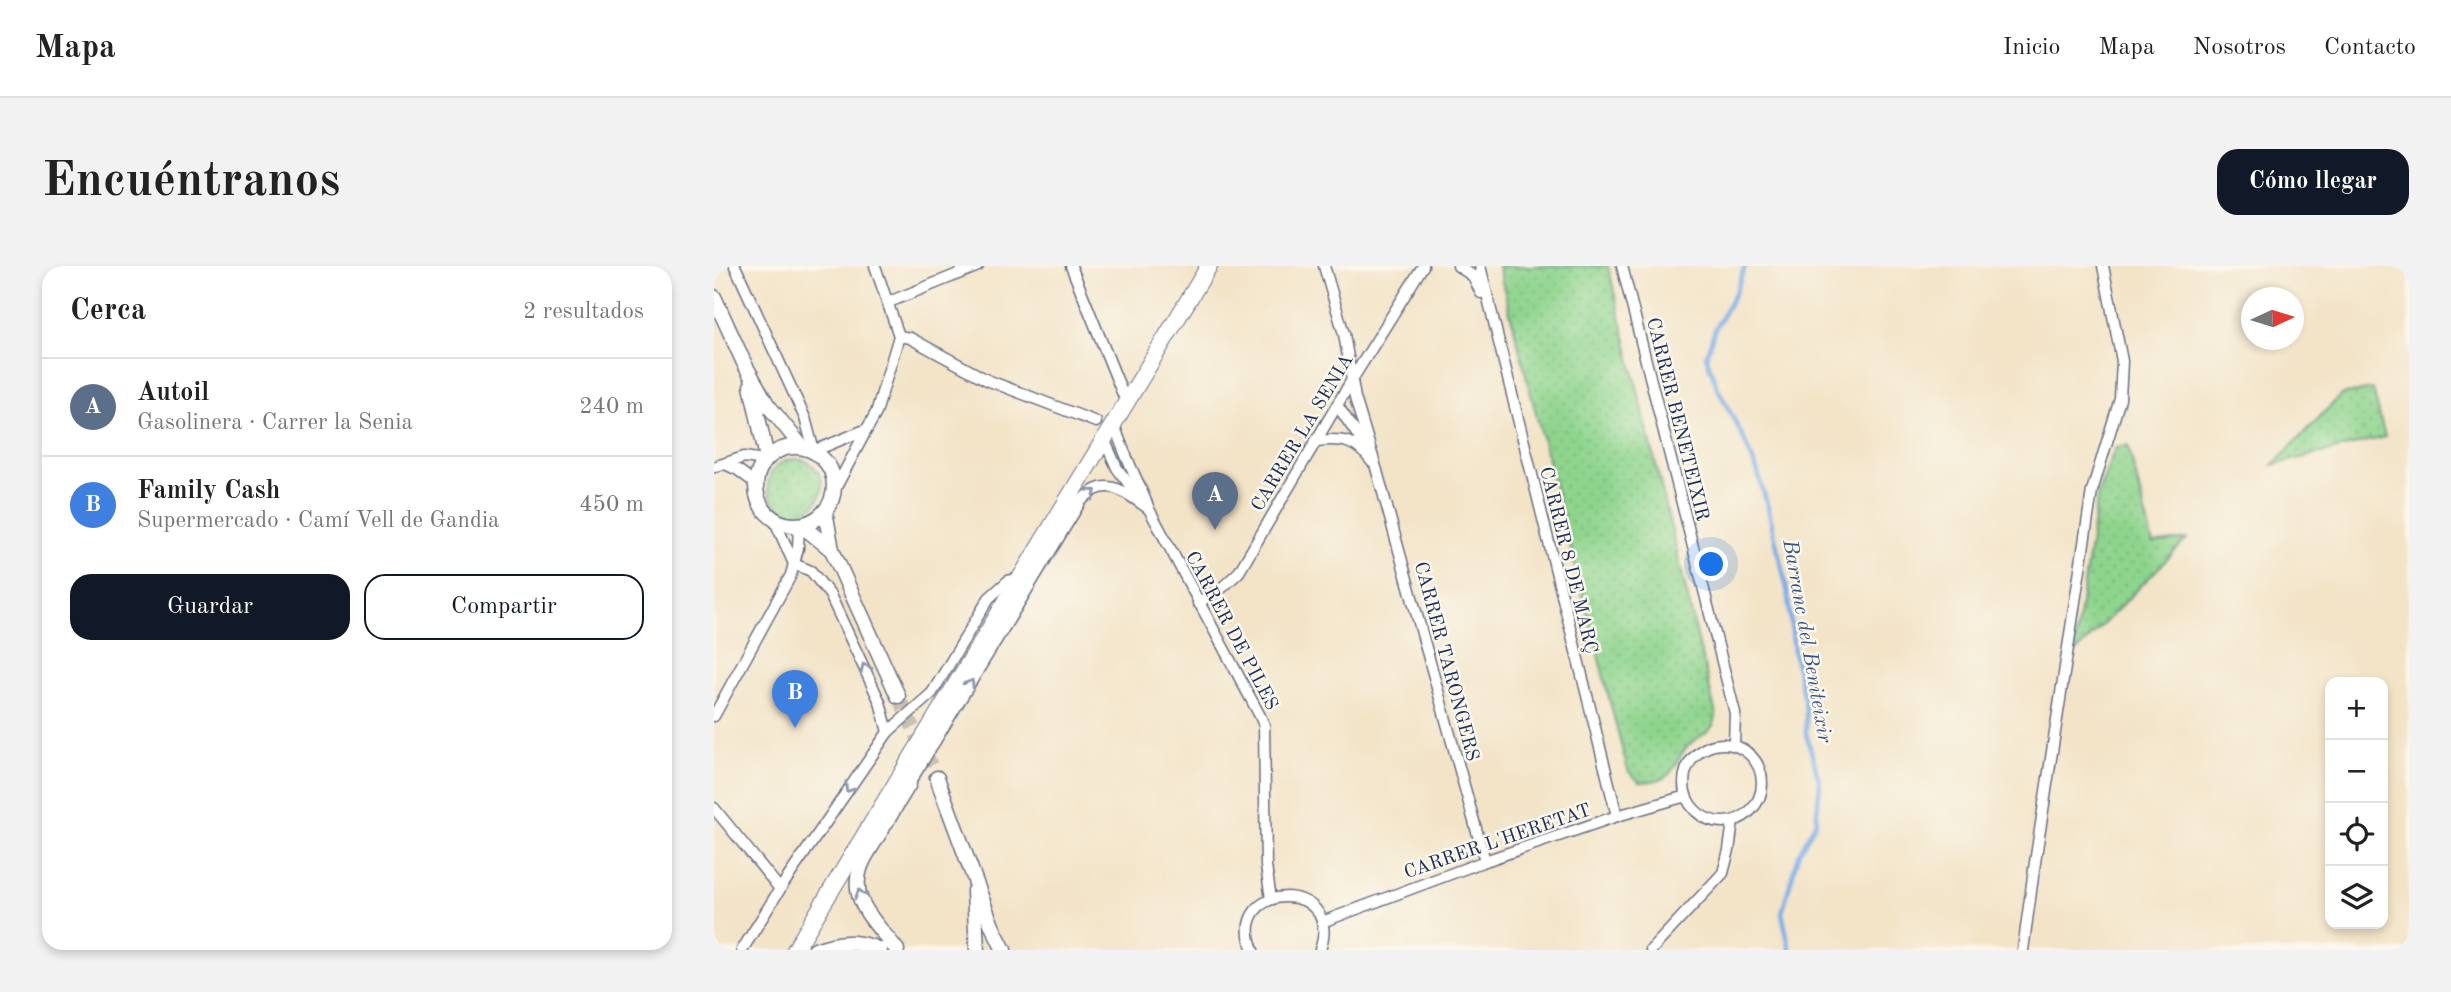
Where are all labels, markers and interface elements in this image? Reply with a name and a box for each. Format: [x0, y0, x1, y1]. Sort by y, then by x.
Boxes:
text: Mapa [35, 32, 116, 65]
text: Inicio [2003, 36, 2061, 60]
text: Mapa [2099, 36, 2155, 60]
text: Nosotros [2193, 36, 2286, 60]
text: Contacto [2324, 36, 2416, 60]
button: Cómo llegar [2217, 149, 2409, 215]
text: Encuéntranos [42, 158, 340, 207]
north arrow [2241, 287, 2304, 350]
text: Cerca [70, 296, 146, 326]
text: 2 resultados [523, 300, 644, 323]
street label: CARRER BENETEIXIR [1642, 316, 1711, 523]
street label: CARRER LA SENIA [1249, 351, 1358, 515]
text: Autoil [137, 380, 209, 406]
text: A [84, 395, 102, 418]
text: 240 m [579, 395, 644, 418]
text: Gasolinera · Carrer la Senia [137, 411, 413, 434]
street label: CARRER 8 DE MARÇ [1535, 465, 1600, 656]
pin: A [1192, 472, 1238, 530]
text: Family Cash [137, 478, 280, 504]
one-way arrow [1084, 489, 1097, 501]
text: B [85, 493, 101, 516]
text: 450 m [579, 493, 644, 516]
text: Supermercado · Camí Vell de Gandia [137, 509, 499, 532]
water label: Barranc del Beniteixir [1778, 537, 1835, 745]
your location [1694, 547, 1728, 581]
street label: CARRER DE PILES [1181, 549, 1281, 714]
street label: CARRER TARONGERS [1410, 560, 1481, 763]
button: Guardar [70, 574, 350, 640]
button: Compartir [364, 574, 644, 640]
one-way arrow [859, 663, 873, 675]
pin: B [772, 670, 818, 728]
map controls [2325, 677, 2388, 929]
button: + [2325, 677, 2388, 740]
one-way arrow [962, 678, 975, 691]
button: − [2325, 740, 2388, 803]
one-way arrow [845, 780, 858, 793]
street label: CARRER L'HERETAT [1402, 801, 1594, 883]
button: locate [2325, 803, 2388, 866]
button: layers [2325, 866, 2388, 929]
one-way arrow [853, 888, 868, 901]

